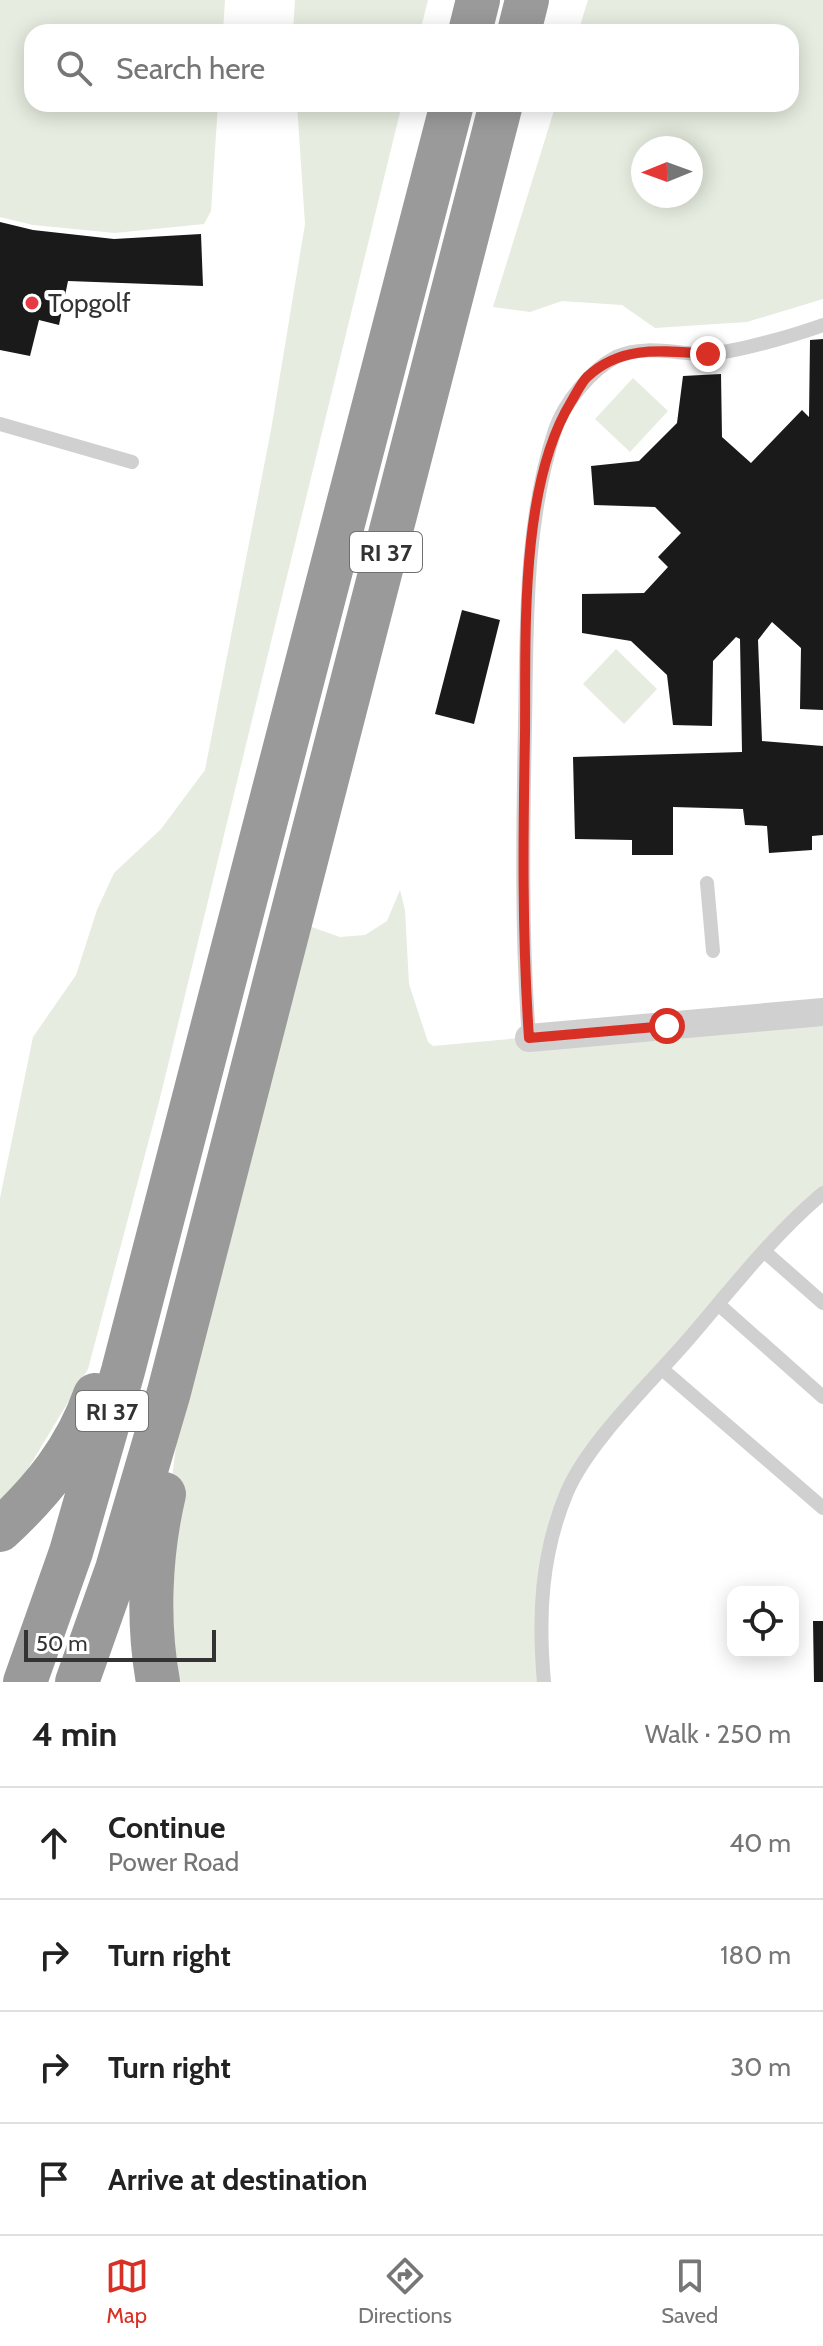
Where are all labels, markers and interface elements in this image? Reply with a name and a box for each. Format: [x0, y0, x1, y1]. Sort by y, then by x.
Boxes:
search box [24, 24, 799, 112]
icon: search [52, 46, 96, 90]
text: Search here [116, 50, 265, 87]
north arrow [631, 136, 703, 208]
place label: Topgolf [48, 287, 131, 319]
marker: Topgolf [23, 294, 41, 312]
route end [690, 336, 726, 372]
road number: RI 37 [350, 532, 422, 572]
route start [649, 1008, 685, 1044]
road number: RI 37 [76, 1391, 148, 1431]
map controls [727, 1586, 799, 1658]
button: locate [727, 1586, 799, 1658]
scale bar [24, 1626, 216, 1662]
text: 50 m [36, 1630, 88, 1657]
text: 4 min [32, 1713, 117, 1755]
text: Walk · 250 m [645, 1718, 791, 1750]
text: Continue [108, 1809, 225, 1846]
icon: ahead [32, 1821, 76, 1865]
text: 40 m [729, 1827, 791, 1859]
text: Power Road [108, 1846, 239, 1878]
icon: right [32, 1933, 76, 1977]
text: Turn right [108, 1937, 231, 1974]
text: 180 m [720, 1939, 791, 1971]
icon: right [32, 2045, 76, 2089]
text: Turn right [108, 2049, 231, 2086]
text: 30 m [730, 2051, 791, 2083]
icon: arrive [32, 2157, 76, 2201]
text: Arrive at destination [108, 2161, 368, 2198]
tab: Map [105, 2254, 149, 2329]
tab: Directions [358, 2254, 452, 2329]
tab: Saved [661, 2254, 718, 2329]

